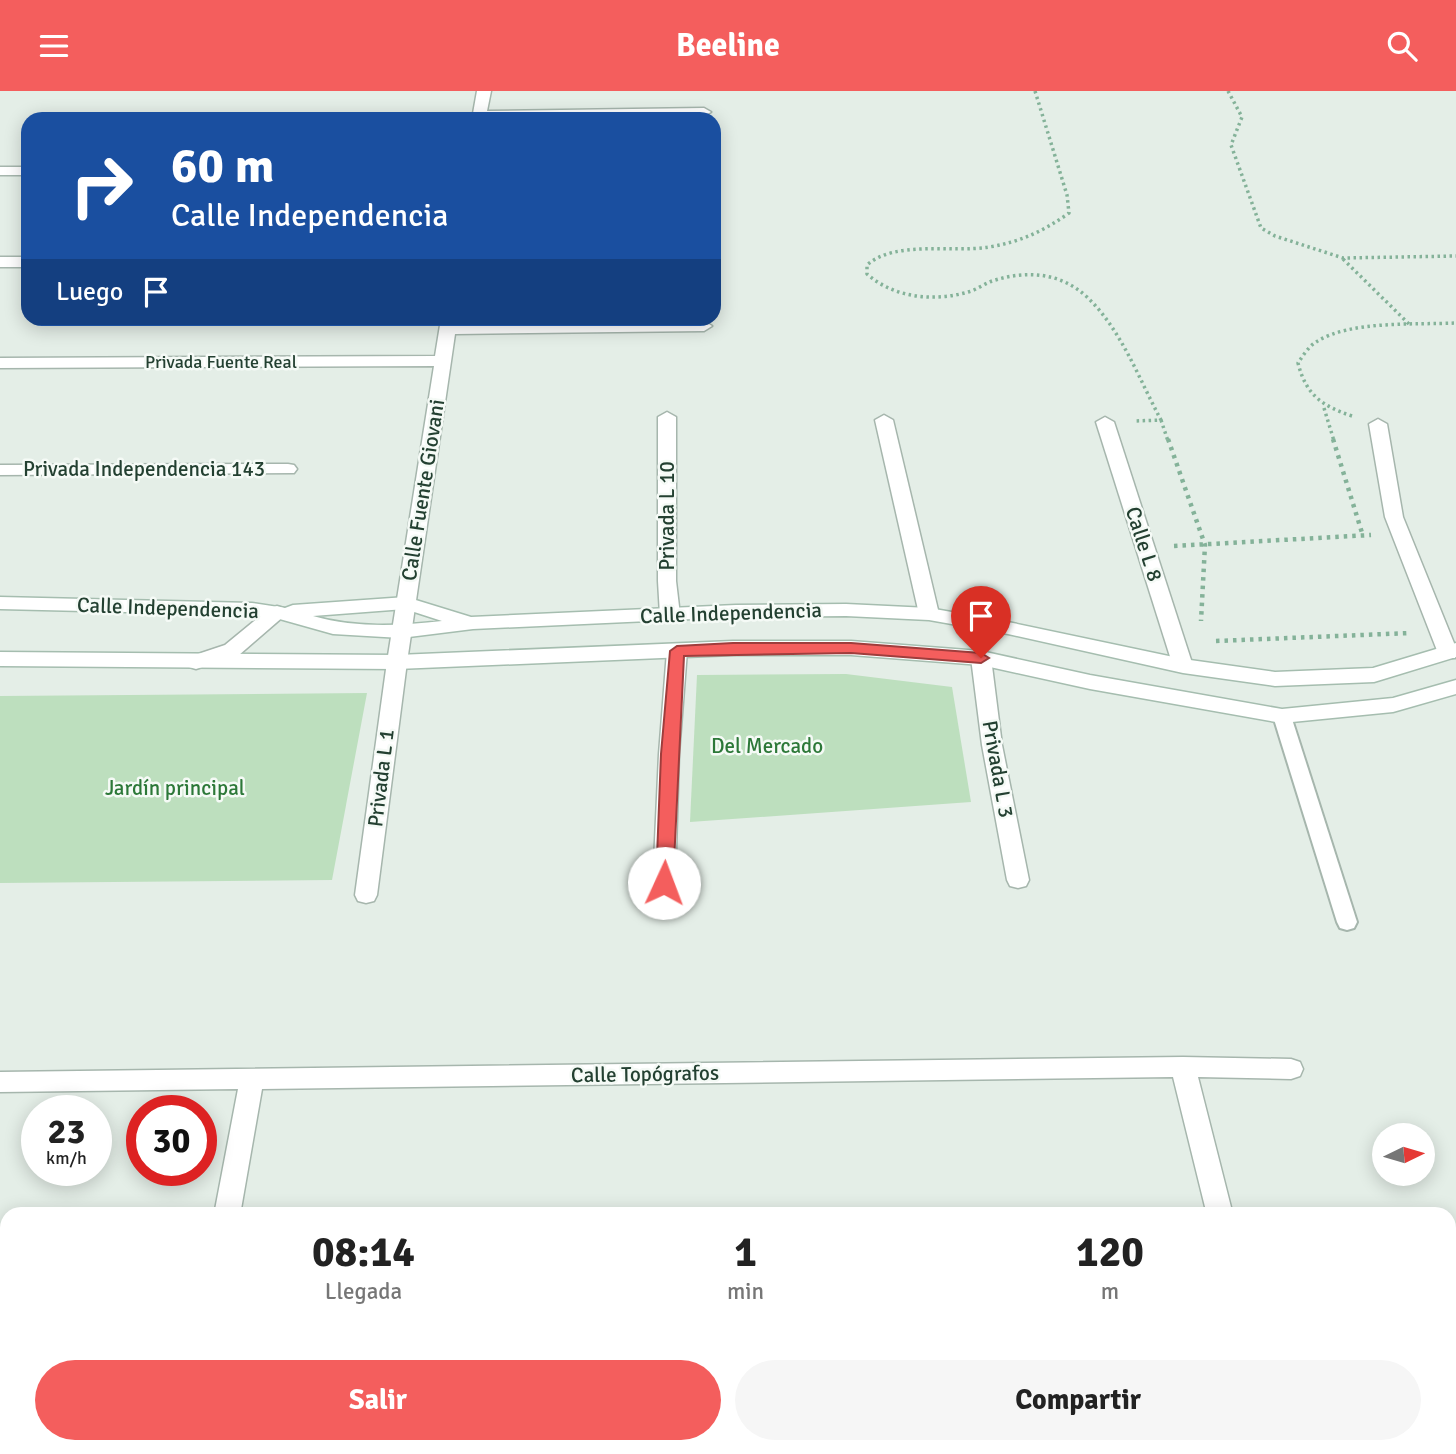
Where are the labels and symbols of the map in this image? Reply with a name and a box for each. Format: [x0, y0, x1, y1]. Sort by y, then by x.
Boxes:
street label: Privada Fuente Real [145, 351, 297, 373]
street label: Calle Fuente Giovani [396, 397, 450, 583]
street label: Privada Independencia 143 [23, 456, 265, 482]
street label: Privada L 10 [654, 461, 680, 571]
street label: Calle L 8 [1120, 503, 1168, 585]
pin [951, 586, 1011, 658]
street label: Calle Independencia [77, 592, 259, 624]
street label: Calle Independencia [640, 597, 822, 629]
street label: Privada L 3 [977, 718, 1019, 820]
street label: Privada L 1 [362, 728, 400, 828]
park label: Del Mercado [711, 733, 823, 759]
park label: Jardín principal [105, 775, 245, 801]
position arrow [627, 846, 701, 920]
street label: Calle Topógrafos [571, 1060, 719, 1088]
speed limit sign: 30 [126, 1095, 217, 1186]
north arrow [1372, 1123, 1435, 1187]

